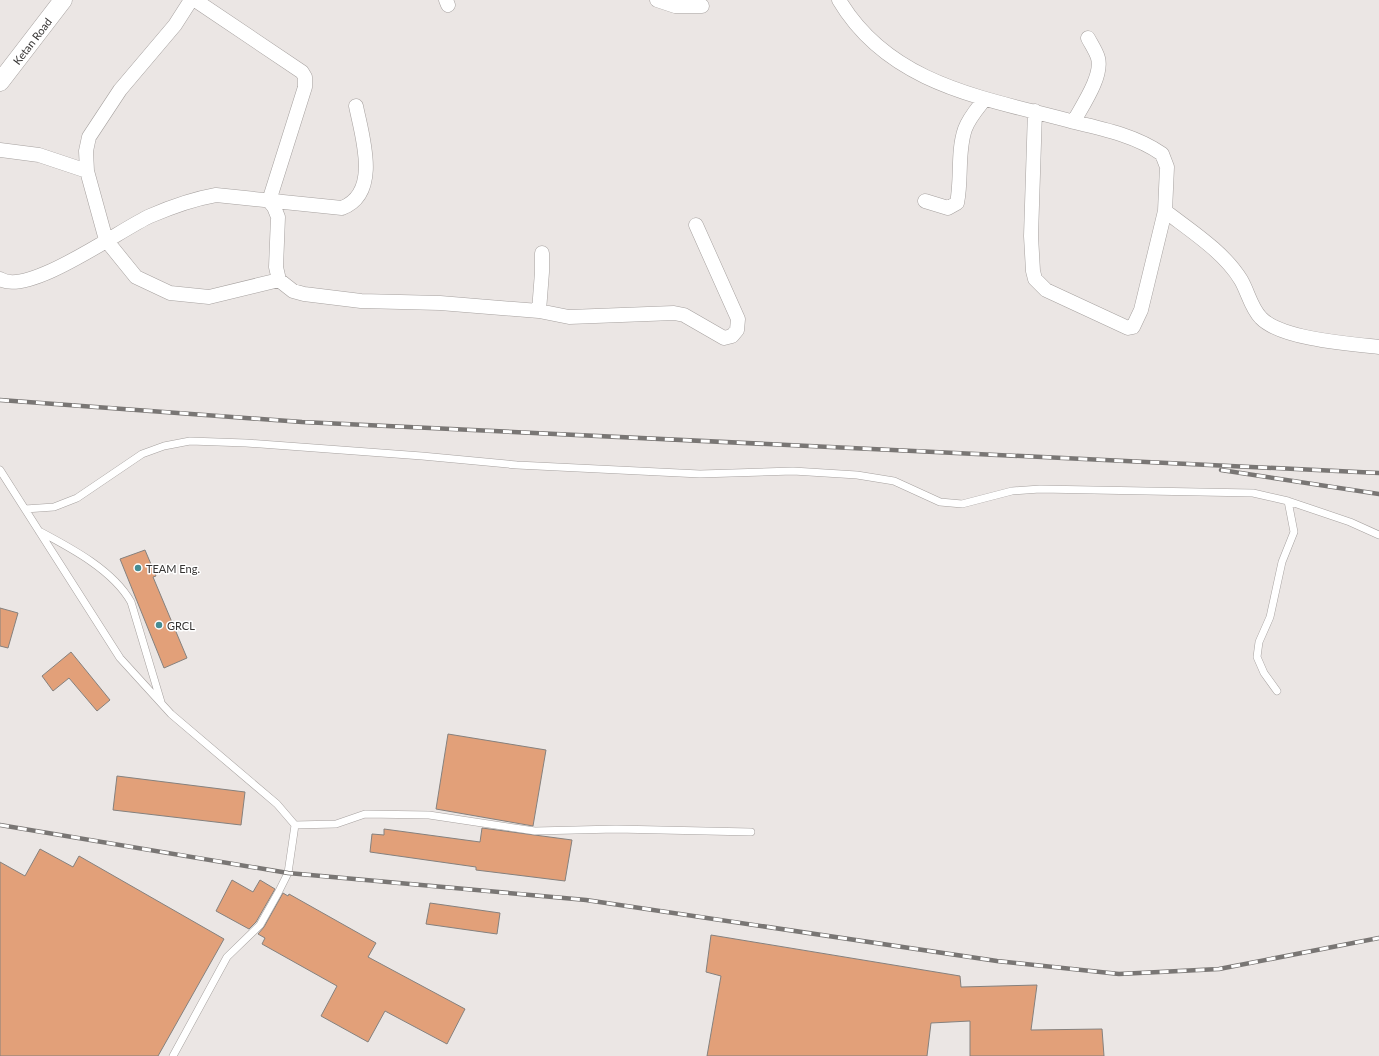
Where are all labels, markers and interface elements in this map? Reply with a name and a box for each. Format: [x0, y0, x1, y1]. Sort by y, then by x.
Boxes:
street label: Ketan Road [10, 15, 54, 67]
place label: TEAM Eng. [146, 562, 200, 575]
marker: TEAM Eng. [133, 563, 143, 573]
place label: GRCL [167, 619, 195, 632]
marker: GRCL [154, 620, 164, 630]

